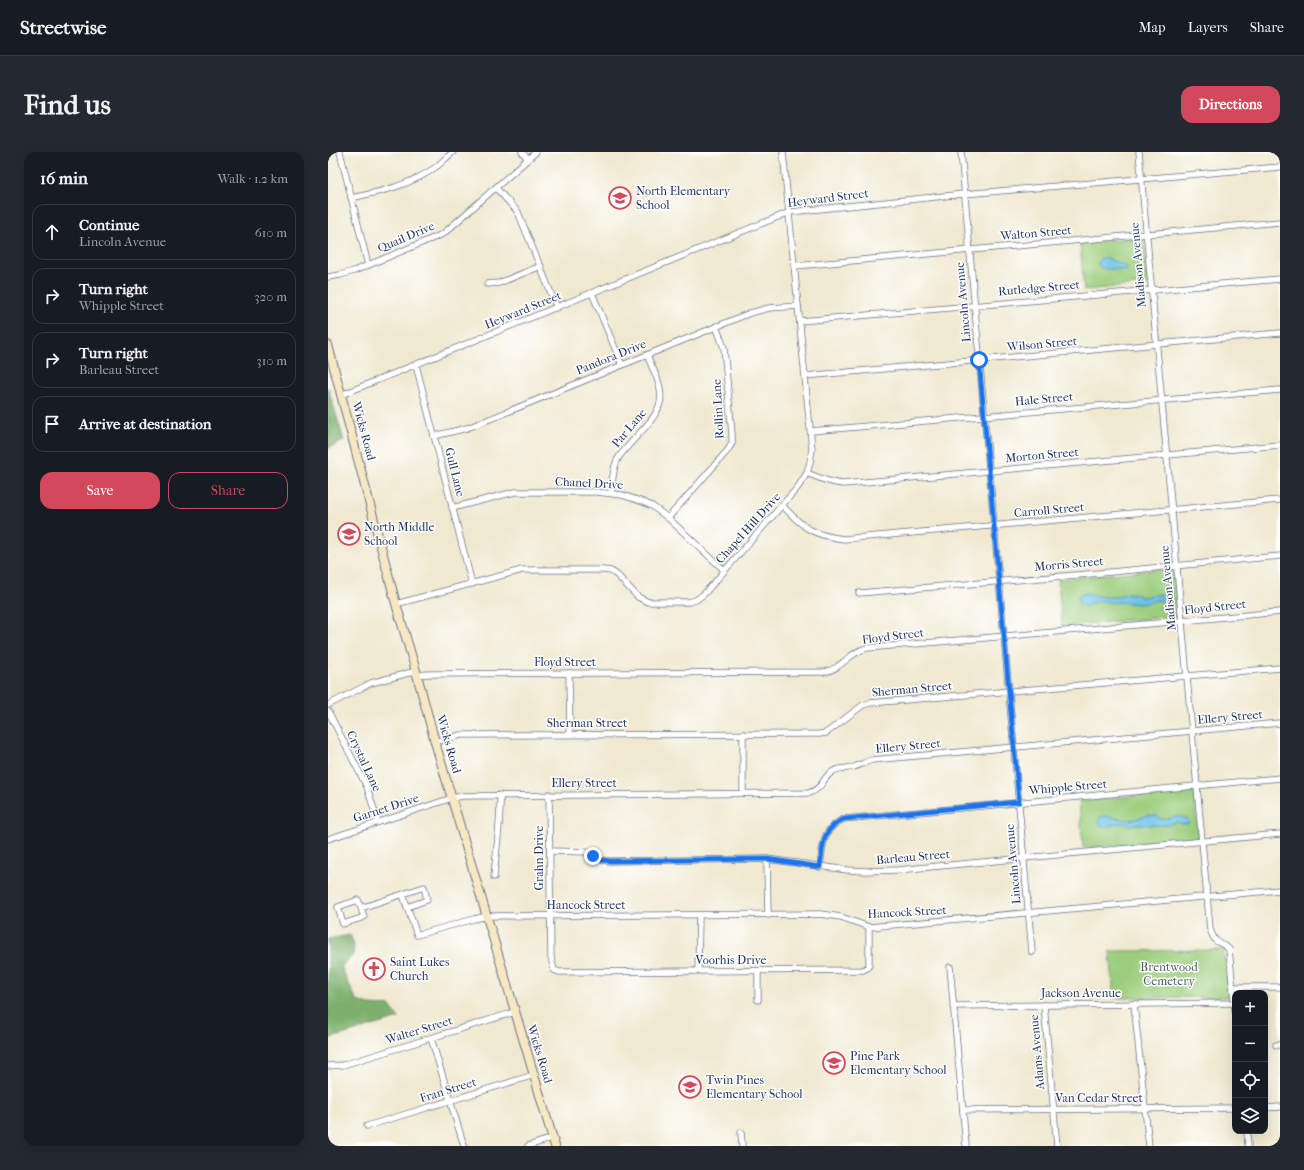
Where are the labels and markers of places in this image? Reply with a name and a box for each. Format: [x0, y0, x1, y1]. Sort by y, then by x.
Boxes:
place label: North Elementary School [636, 184, 731, 212]
school or university icon: North Elementary School [607, 185, 633, 211]
place label: North Middle School [364, 520, 434, 548]
school or university icon: North Middle School [336, 521, 362, 547]
place label: Saint Lukes Church [390, 955, 450, 983]
church icon: Saint Lukes Church [361, 956, 387, 982]
place label: Pine Park Elementary School [850, 1049, 947, 1077]
school or university icon: Pine Park Elementary School [821, 1050, 847, 1076]
place label: Twin Pines Elementary School [706, 1073, 803, 1101]
school or university icon: Twin Pines Elementary School [677, 1074, 703, 1100]

